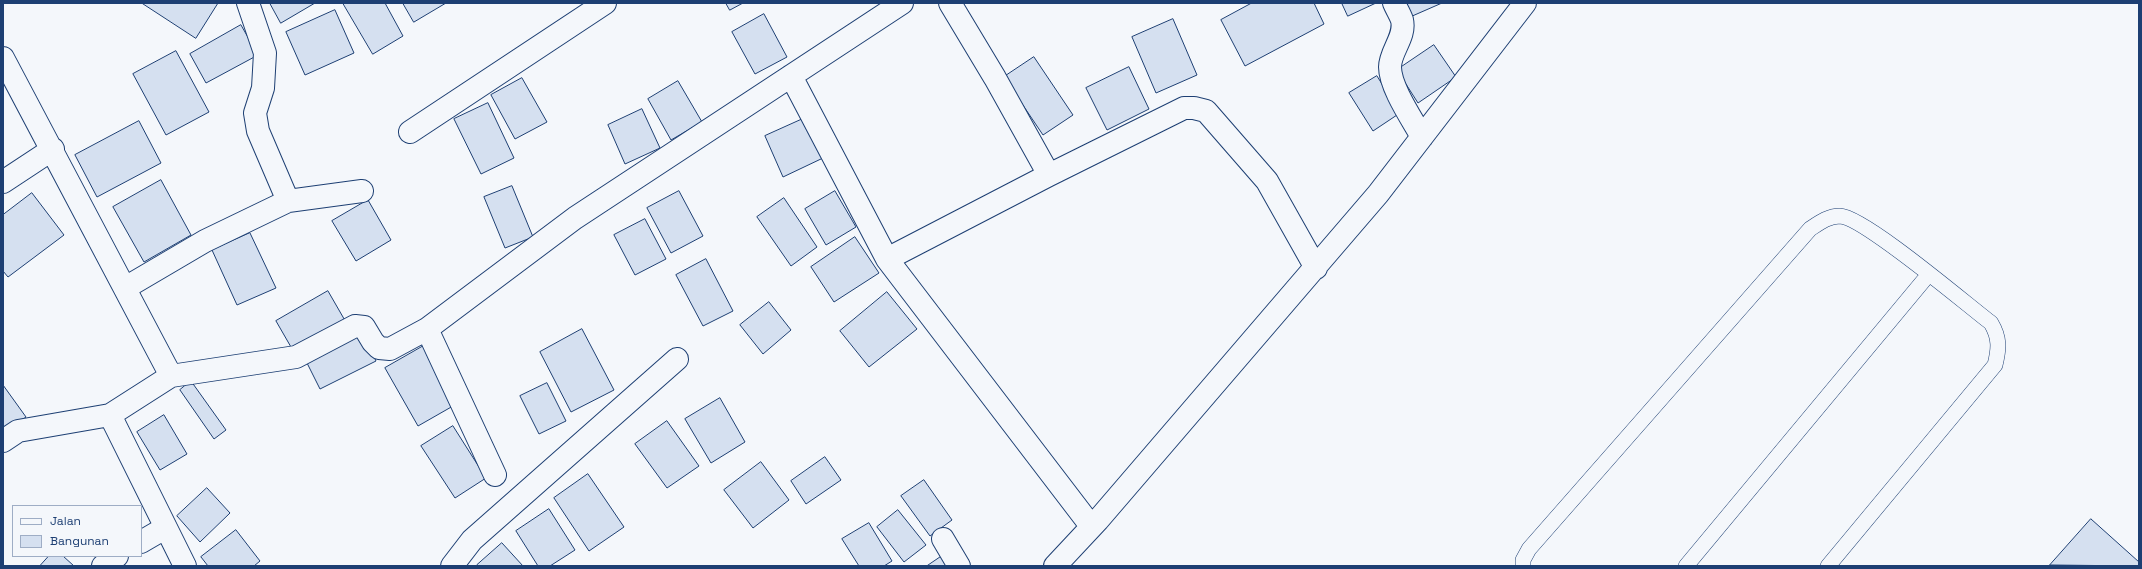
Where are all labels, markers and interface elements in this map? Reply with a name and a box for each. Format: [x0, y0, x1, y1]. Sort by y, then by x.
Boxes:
legend [12, 505, 142, 557]
text: Jalan [50, 513, 81, 529]
text: Bangunan [50, 533, 109, 549]

